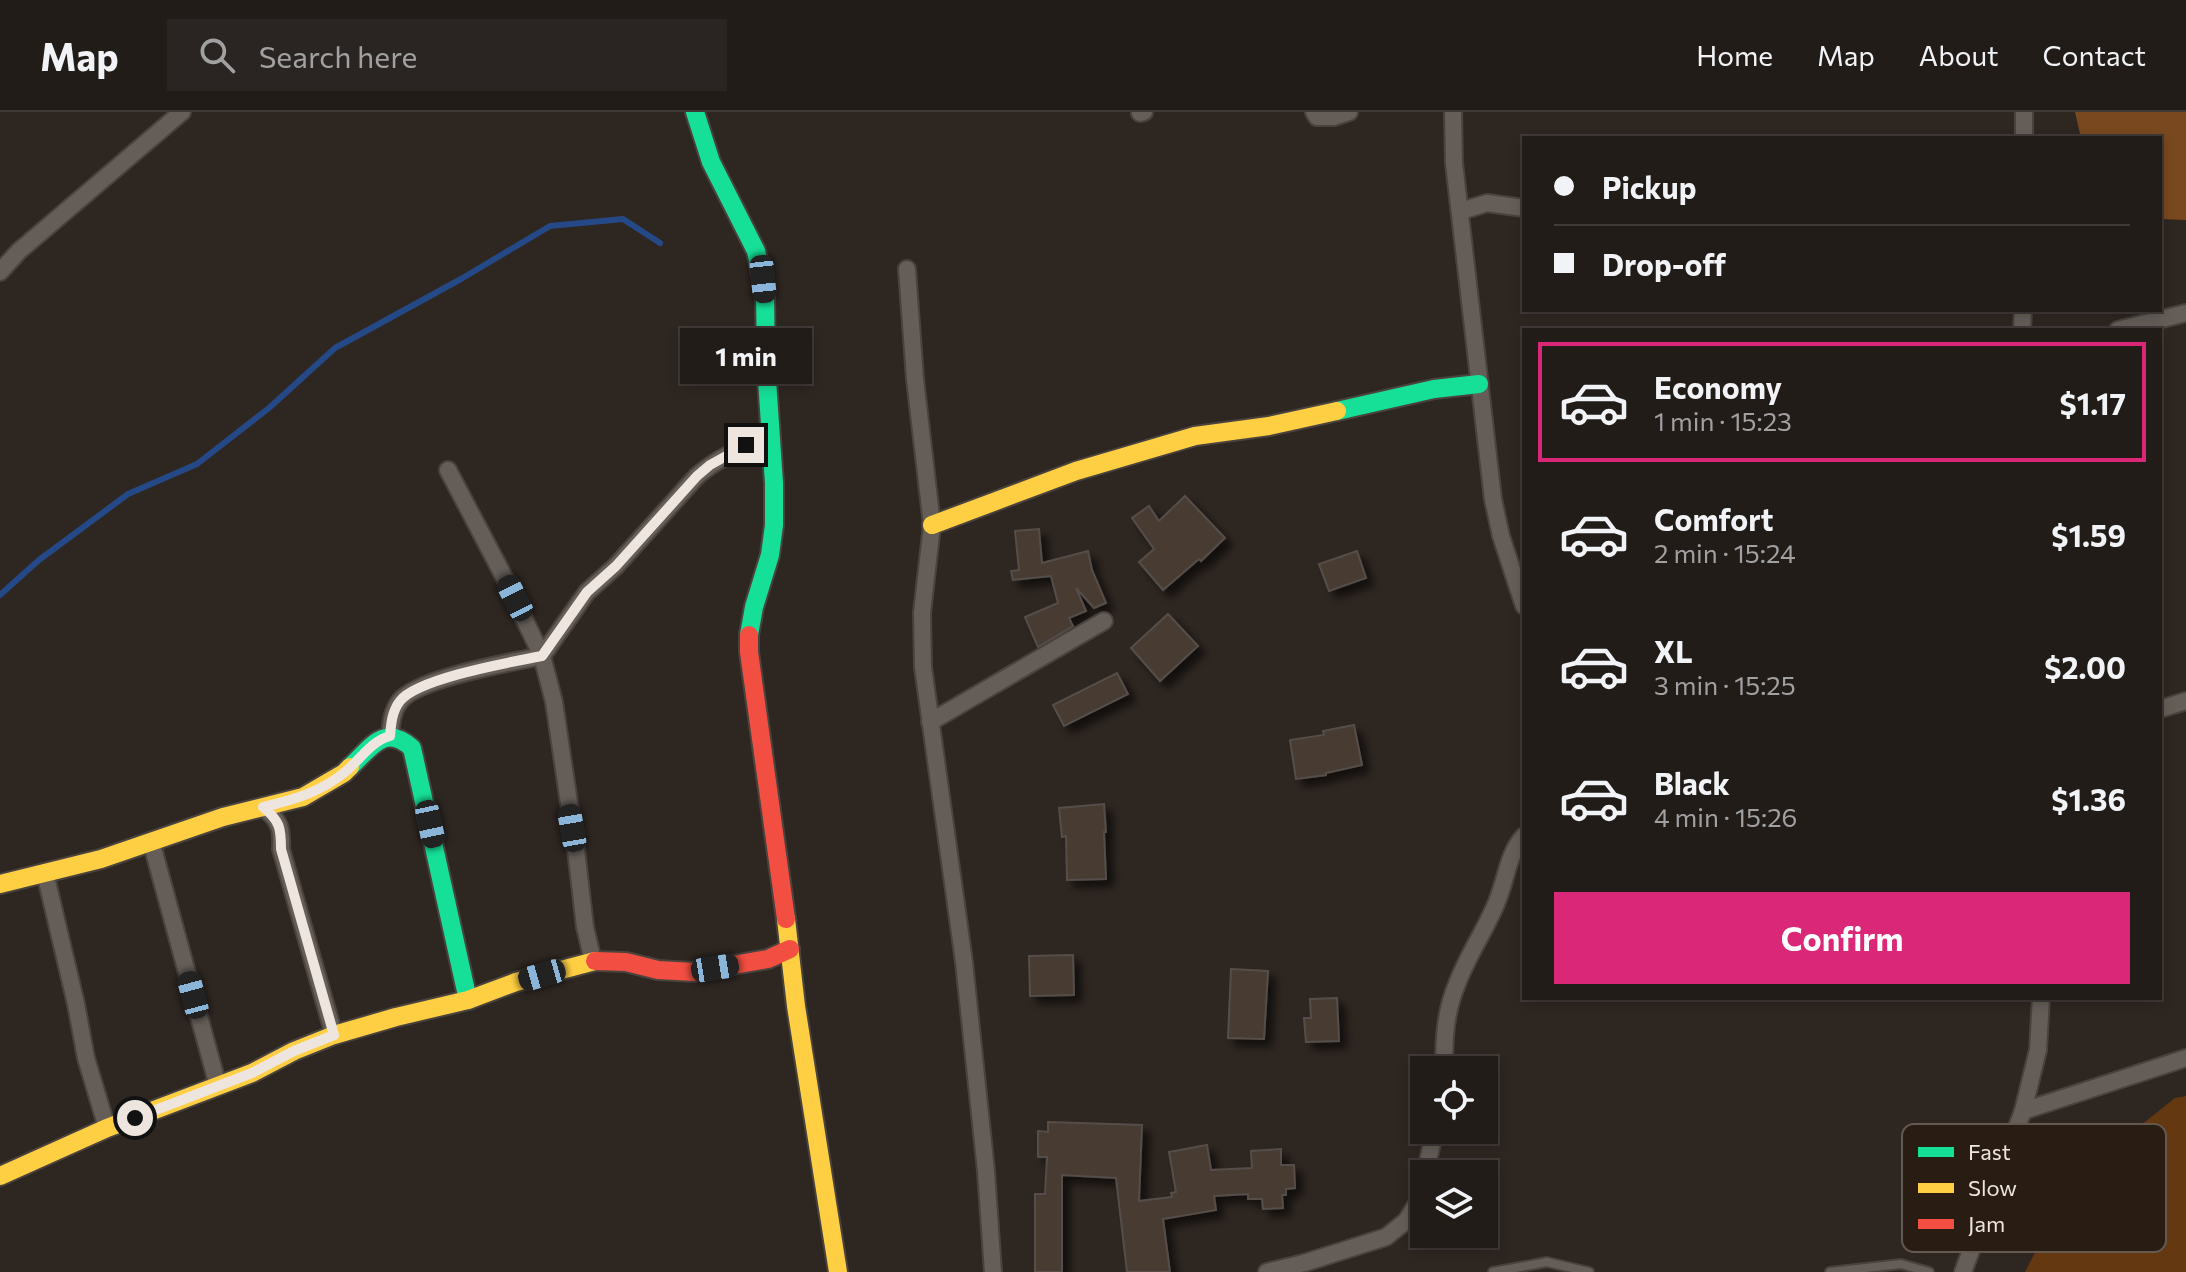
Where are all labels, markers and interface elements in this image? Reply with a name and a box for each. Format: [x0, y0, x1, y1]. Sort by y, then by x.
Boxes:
search box [167, 19, 727, 91]
text: Map [40, 32, 119, 79]
icon: search [195, 33, 239, 77]
text: Search here [259, 37, 417, 74]
text: Home [1696, 38, 1773, 72]
text: Map [1817, 38, 1875, 72]
text: About [1919, 38, 1999, 72]
text: Contact [2043, 38, 2146, 72]
text: Pickup [1602, 168, 1696, 205]
text: Drop-off [1602, 245, 1726, 282]
car [749, 254, 777, 304]
callout: 1 min [680, 329, 812, 385]
text: 1 min [715, 340, 777, 371]
icon: car [1558, 366, 1630, 438]
text: Economy [1654, 368, 1782, 405]
text: $1.17 [2059, 384, 2126, 421]
text: 1 min · 15:23 [1654, 405, 1792, 436]
route end [728, 427, 764, 463]
icon: car [1558, 498, 1630, 570]
text: Comfort [1654, 500, 1773, 537]
text: $1.59 [2051, 516, 2126, 553]
text: 2 min · 15:24 [1654, 537, 1796, 568]
car [493, 571, 537, 625]
icon: car [1558, 630, 1630, 702]
text: XL [1654, 632, 1693, 669]
text: $2.00 [2044, 648, 2126, 685]
text: 3 min · 15:25 [1654, 669, 1796, 700]
icon: car [1558, 762, 1630, 834]
text: Black [1654, 764, 1730, 801]
text: $1.36 [2051, 780, 2126, 817]
car [413, 798, 447, 850]
text: 4 min · 15:26 [1654, 801, 1797, 832]
car [556, 802, 588, 854]
button: Confirm [1554, 892, 2130, 984]
car [689, 952, 741, 984]
car [516, 957, 568, 993]
car [175, 969, 211, 1021]
map controls [1410, 1056, 1498, 1248]
button: locate [1410, 1056, 1498, 1144]
route start [117, 1100, 153, 1136]
legend [1902, 1124, 2166, 1252]
text: Fast [1968, 1138, 2011, 1165]
button: layers [1410, 1160, 1498, 1248]
text: Slow [1968, 1174, 2017, 1201]
text: Jam [1968, 1210, 2005, 1237]

